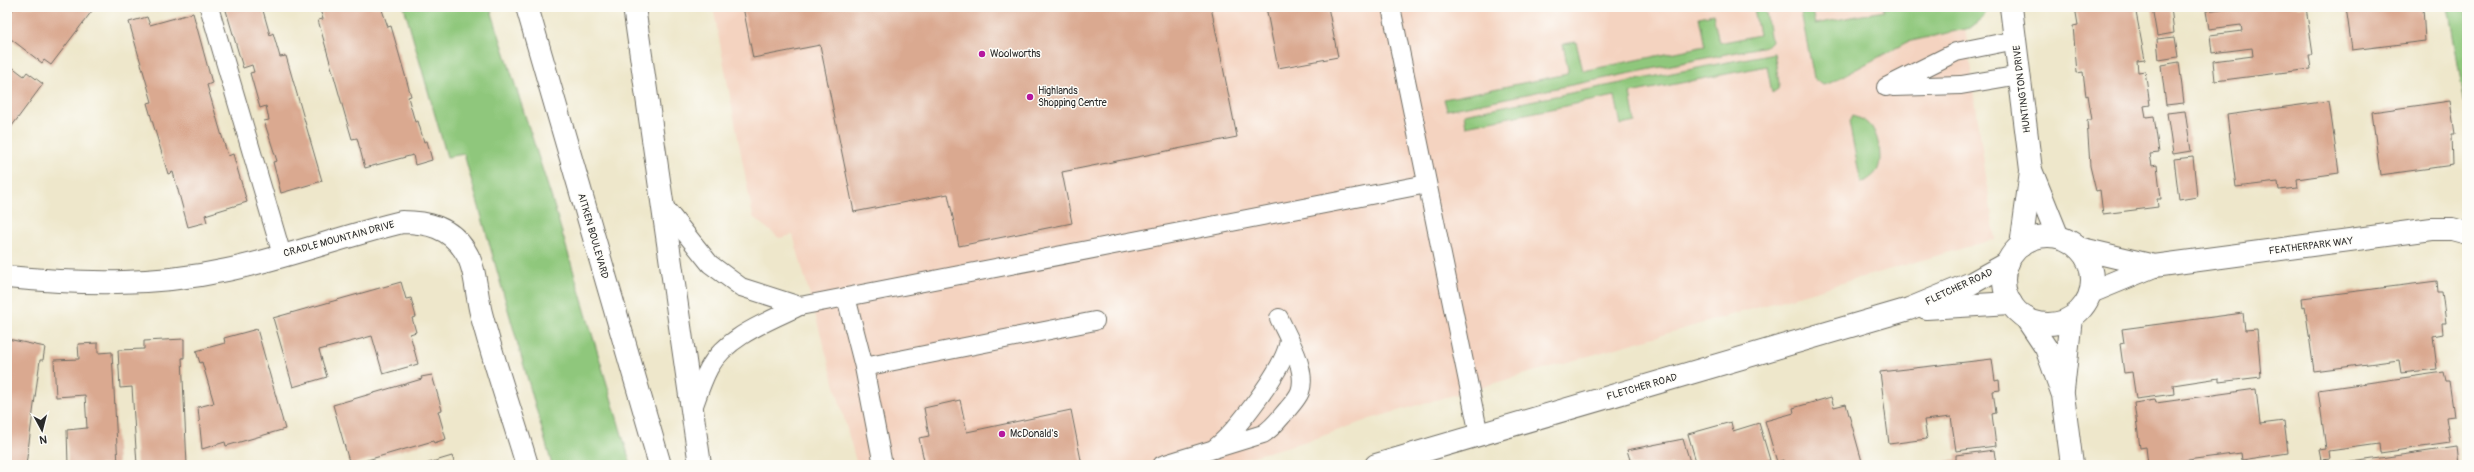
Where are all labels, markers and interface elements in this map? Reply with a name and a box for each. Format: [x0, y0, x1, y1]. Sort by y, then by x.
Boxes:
street label: HUNTINGTON DRIVE [2011, 44, 2033, 134]
place label: Woolworths [990, 48, 1041, 60]
marker: Woolworths [977, 49, 987, 59]
place label: Highlands Shopping Centre [1038, 85, 1107, 109]
marker: Highlands Shopping Centre [1025, 92, 1035, 102]
street label: AITKEN BOULEVARD [575, 192, 611, 280]
street label: CRADLE MOUNTAIN DRIVE [282, 218, 396, 260]
street label: FEATHERPARK WAY [2268, 235, 2354, 257]
street label: FLETCHER ROAD [1923, 266, 1995, 308]
street label: FLETCHER ROAD [1605, 371, 1679, 403]
north arrow [22, 410, 62, 450]
place label: McDonald's [1010, 428, 1058, 440]
marker: McDonald's [997, 429, 1007, 439]
text: N [38, 433, 48, 446]

